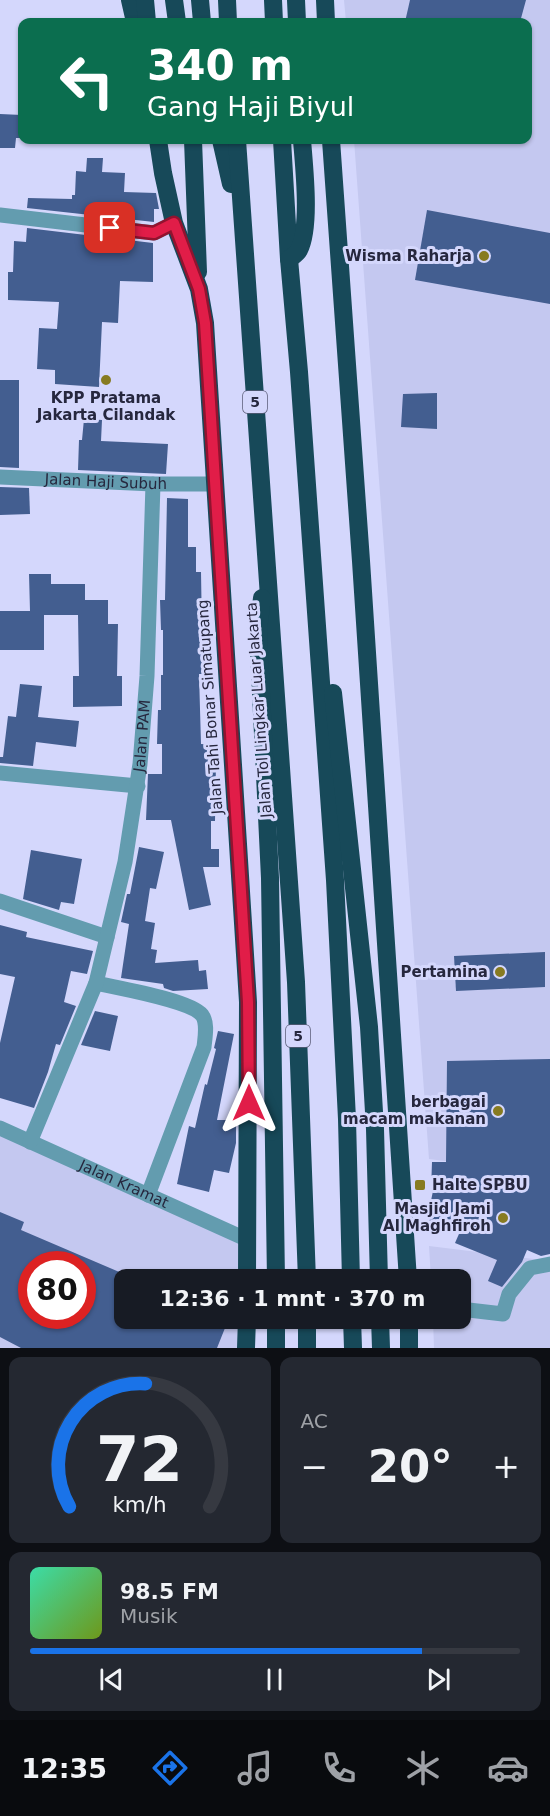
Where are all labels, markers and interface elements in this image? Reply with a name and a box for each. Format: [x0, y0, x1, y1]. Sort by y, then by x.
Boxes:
text: 340 m [147, 41, 293, 90]
icon: left [48, 42, 126, 120]
text: Gang Haji Biyul [147, 91, 354, 122]
pin [84, 202, 135, 253]
icon: arrive [93, 211, 126, 244]
place label: Wisma Raharja [345, 247, 472, 265]
marker: Wisma Raharja [477, 249, 491, 263]
marker: KPP Pratama Jakarta Cilandak [99, 373, 113, 387]
place label: KPP Pratama Jakarta Cilandak [36, 389, 176, 424]
road number: 5 [243, 391, 267, 413]
street label: Jalan Haji Subuh [43, 470, 167, 493]
street label: Jalan Tahi Bonar Simatupang [194, 599, 227, 816]
street label: Jalan Tol Lingkar Luar Jakarta [242, 601, 276, 820]
street label: Jalan PAM [130, 699, 154, 774]
place label: Pertamina [401, 963, 488, 981]
marker: Pertamina [493, 965, 507, 979]
road number: 5 [286, 1025, 310, 1047]
position arrow [217, 1071, 281, 1135]
place label: berbagai macam makanan [343, 1093, 486, 1128]
marker: berbagai macam makanan [491, 1104, 505, 1118]
street label: Jalan Kramat [75, 1156, 172, 1212]
place label: Halte SPBU [432, 1176, 528, 1194]
marker: Halte SPBU [413, 1178, 427, 1192]
place label: Masjid Jami Al Maghfiroh [383, 1200, 491, 1235]
marker: Masjid Jami Al Maghfiroh [496, 1211, 510, 1225]
speed limit sign: 80 [18, 1251, 96, 1329]
text: 12:36 · 1 mnt · 370 m [160, 1286, 425, 1311]
text: AC [301, 1409, 328, 1433]
text: 72 [96, 1423, 183, 1496]
text: 20° [368, 1440, 453, 1493]
text: − [301, 1447, 328, 1486]
text: + [492, 1447, 520, 1486]
text: km/h [113, 1492, 167, 1517]
text: 98.5 FM [120, 1579, 219, 1604]
text: Musik [120, 1604, 178, 1628]
icon: previous [95, 1663, 128, 1696]
icon: pause [258, 1663, 291, 1696]
icon: next [422, 1663, 455, 1696]
icon: directions [149, 1747, 191, 1789]
icon: music [234, 1747, 276, 1789]
icon: phone [318, 1747, 360, 1789]
icon: climate [402, 1747, 444, 1789]
icon: car [487, 1747, 529, 1789]
text: 12:35 [21, 1753, 107, 1784]

